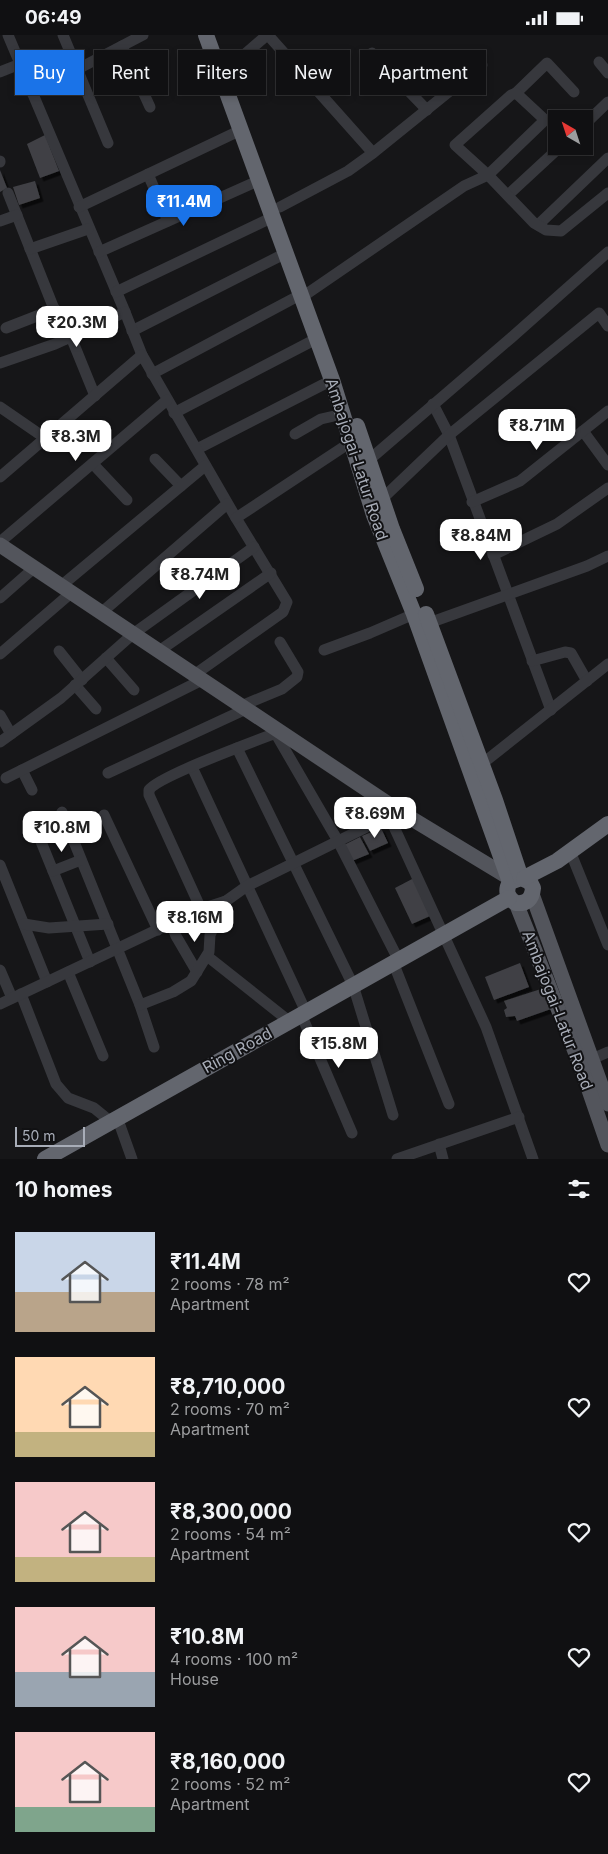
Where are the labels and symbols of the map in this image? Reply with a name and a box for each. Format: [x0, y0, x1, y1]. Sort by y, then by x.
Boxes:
north arrow [548, 110, 592, 155]
pin: ₹11.4M [143, 185, 225, 227]
pin: ₹20.3M [36, 305, 118, 348]
street label: Ambajogai-Latur Road [321, 375, 393, 543]
pin: ₹8.71M [496, 409, 578, 451]
pin: ₹8.3M [41, 419, 111, 462]
pin: ₹8.84M [440, 519, 522, 561]
pin: ₹8.74M [159, 557, 241, 600]
pin: ₹8.69M [334, 797, 416, 839]
pin: ₹10.8M [21, 811, 103, 853]
pin: ₹8.16M [154, 901, 236, 943]
street label: Ambajogai-Latur Road [518, 927, 598, 1093]
street label: Ring Road [199, 1023, 275, 1077]
pin: ₹15.8M [298, 1027, 380, 1069]
scale bar [15, 1124, 85, 1147]

